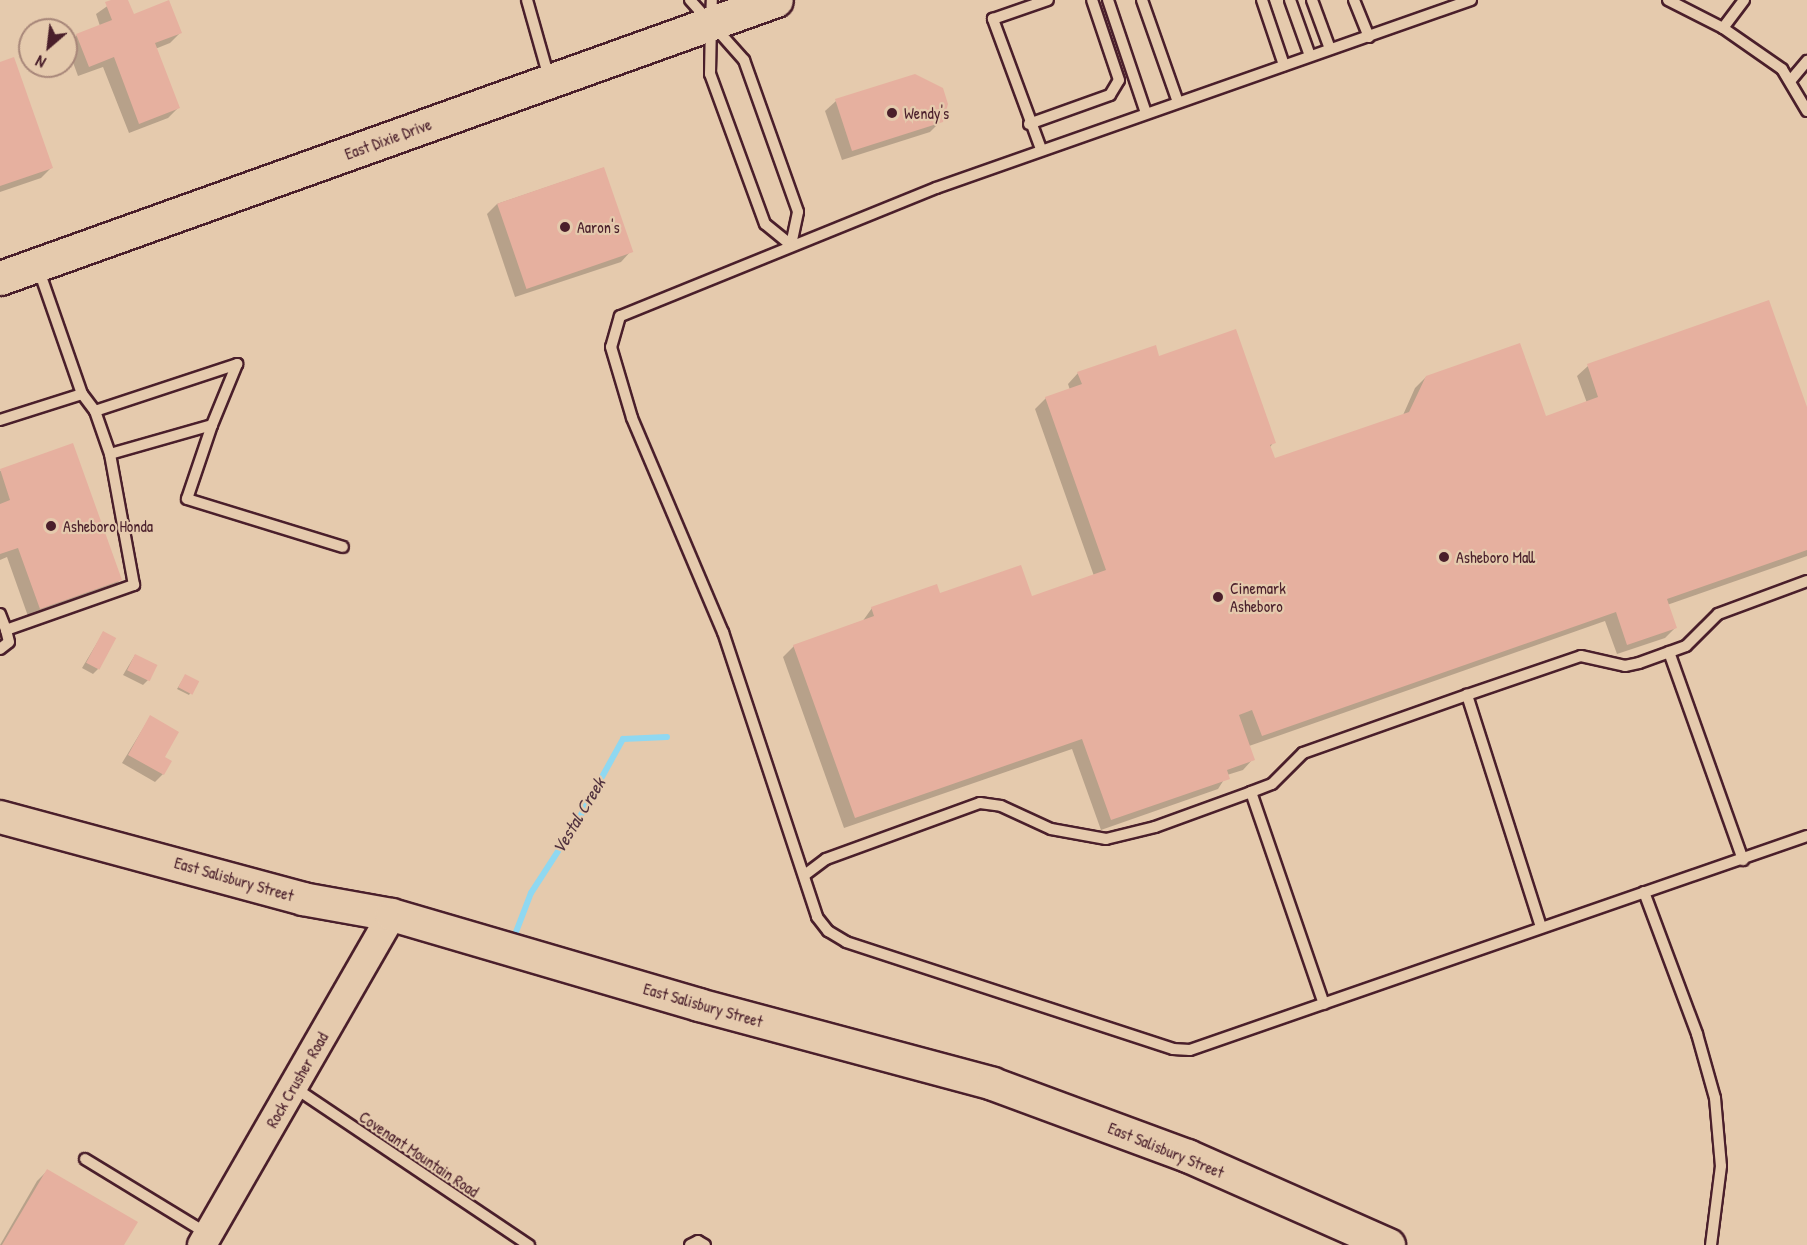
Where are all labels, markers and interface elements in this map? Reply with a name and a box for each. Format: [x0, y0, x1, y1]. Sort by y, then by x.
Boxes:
north arrow [18, 18, 78, 78]
text: N [32, 50, 49, 74]
place label: Wendy's [904, 103, 949, 123]
marker: Wendy's [885, 106, 899, 120]
street label: East Dixie Drive [342, 114, 434, 164]
place label: Aaron's [577, 217, 620, 237]
marker: Aaron's [558, 220, 572, 234]
place label: Asheboro Honda [63, 516, 153, 536]
marker: Asheboro Honda [44, 519, 58, 533]
place label: Asheboro Mall [1456, 547, 1535, 567]
marker: Asheboro Mall [1437, 550, 1451, 564]
place label: Cinemark Asheboro [1230, 578, 1286, 616]
marker: Cinemark Asheboro [1211, 590, 1225, 604]
water label: Vestal Creek [548, 774, 610, 858]
street label: East Salisbury Street [172, 853, 296, 905]
street label: East Salisbury Street [641, 979, 765, 1031]
street label: Rock Crusher Road [262, 1029, 332, 1131]
street label: Covenant Mountain Road [356, 1107, 482, 1201]
street label: East Salisbury Street [1105, 1118, 1227, 1182]

